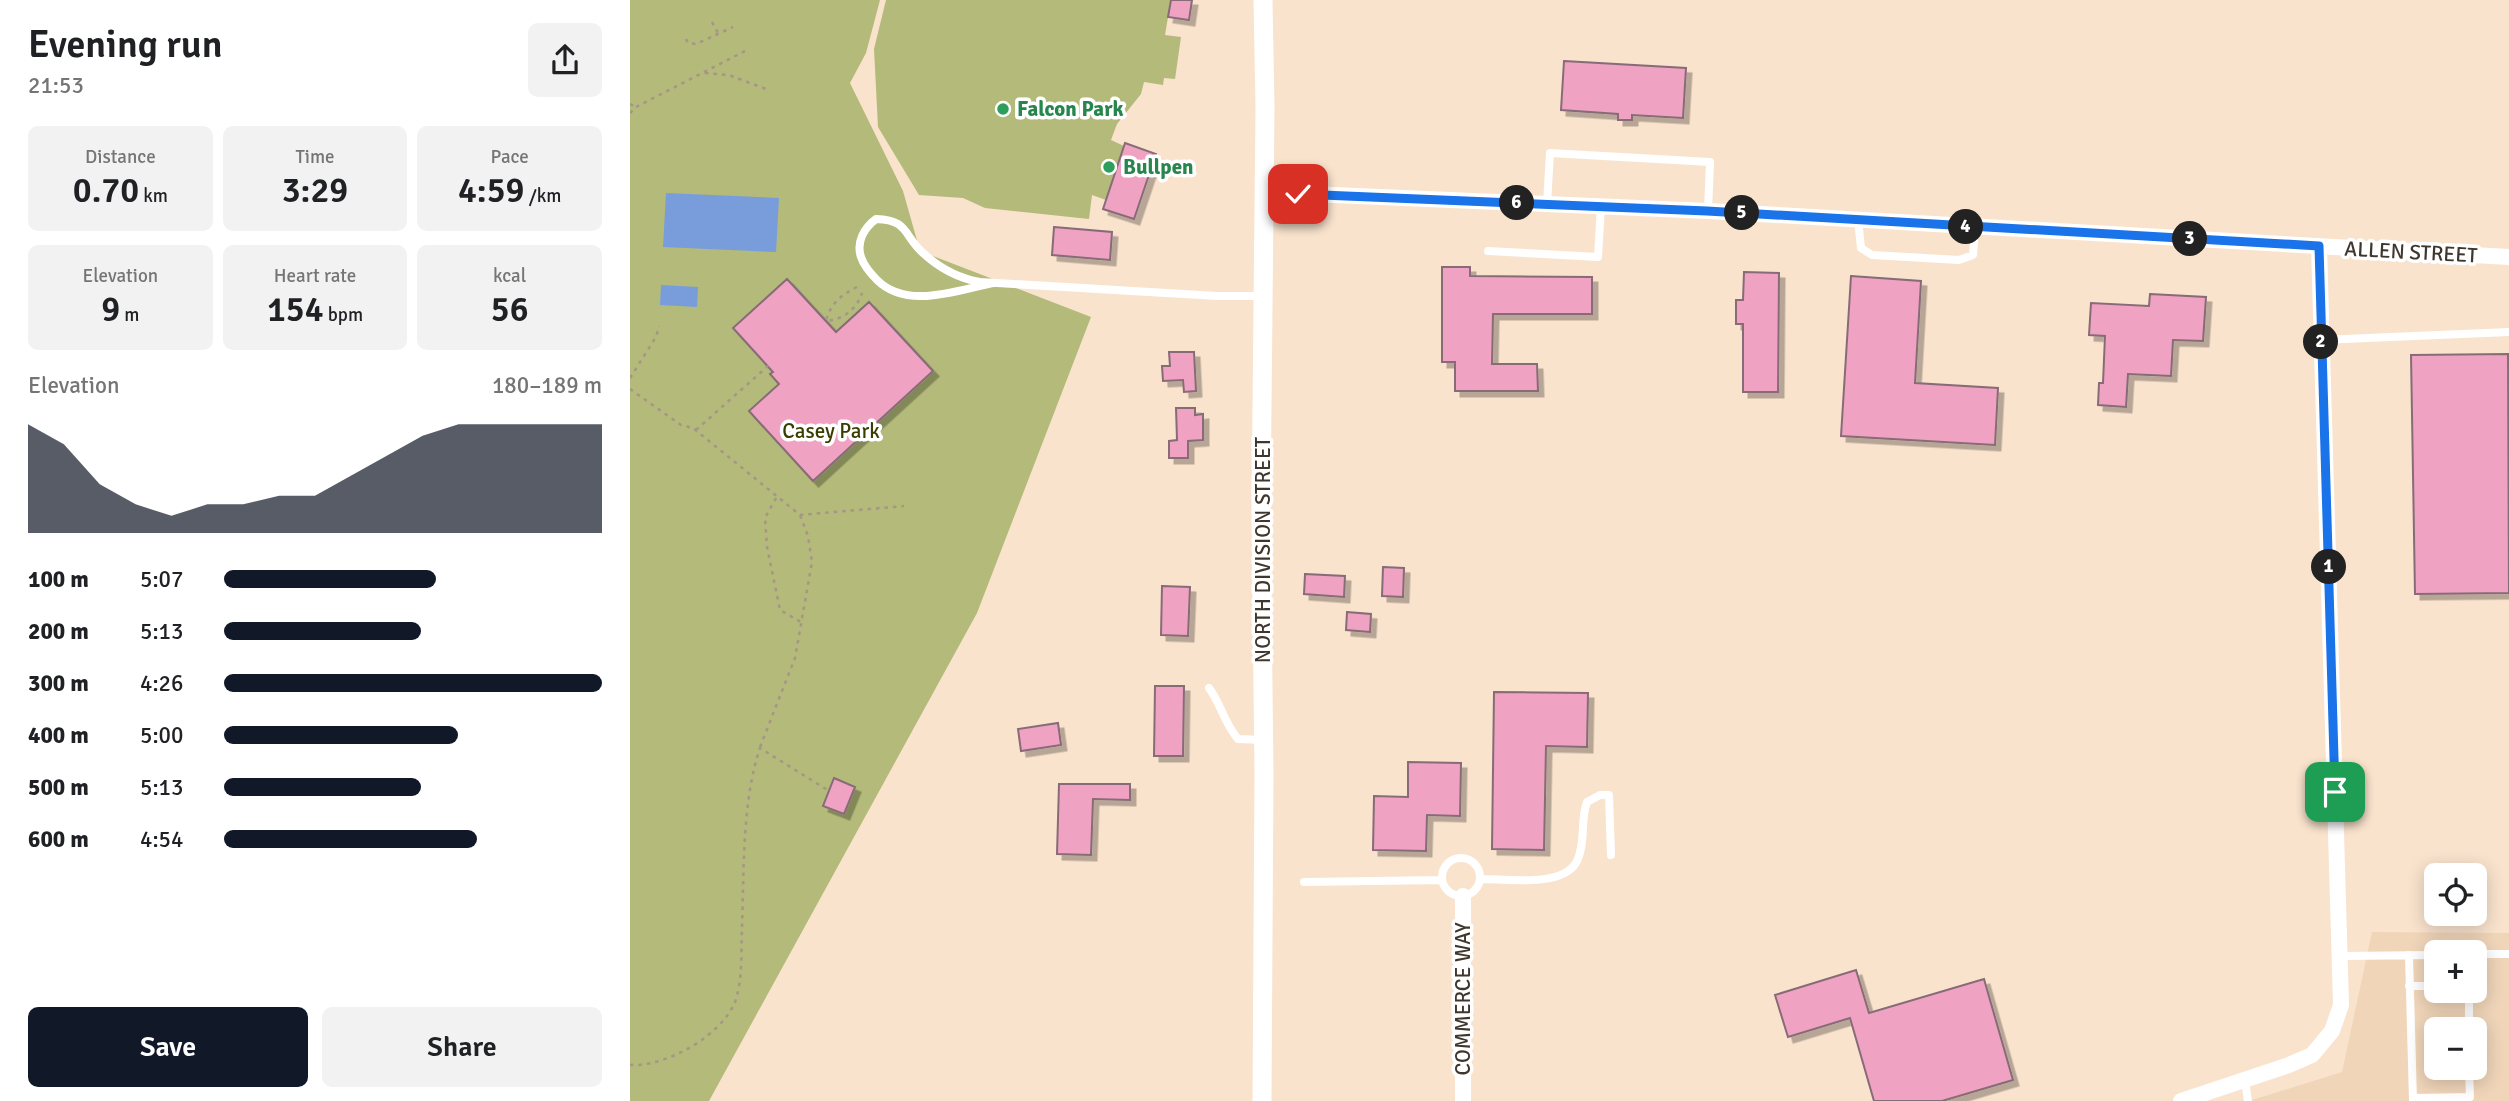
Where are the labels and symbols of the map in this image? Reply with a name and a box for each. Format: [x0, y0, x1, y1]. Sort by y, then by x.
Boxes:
place label: Falcon Park [1017, 96, 1123, 122]
marker: Falcon Park [995, 101, 1011, 117]
place label: Bullpen [1123, 154, 1194, 180]
marker: Bullpen [1101, 159, 1117, 175]
pin [1268, 164, 1328, 224]
pin: 6 [1500, 186, 1534, 220]
pin: 5 [1724, 196, 1760, 230]
pin: 4 [1948, 210, 1984, 244]
pin: 3 [2172, 222, 2208, 256]
street label: ALLEN STREET [2344, 236, 2479, 269]
pin: 2 [2304, 324, 2338, 360]
park label: Casey Park [782, 418, 880, 444]
street label: NORTH DIVISION STREET [1250, 436, 1276, 663]
pin: 1 [2312, 550, 2346, 584]
pin [2305, 762, 2365, 822]
street label: COMMERCE WAY [1450, 922, 1476, 1076]

